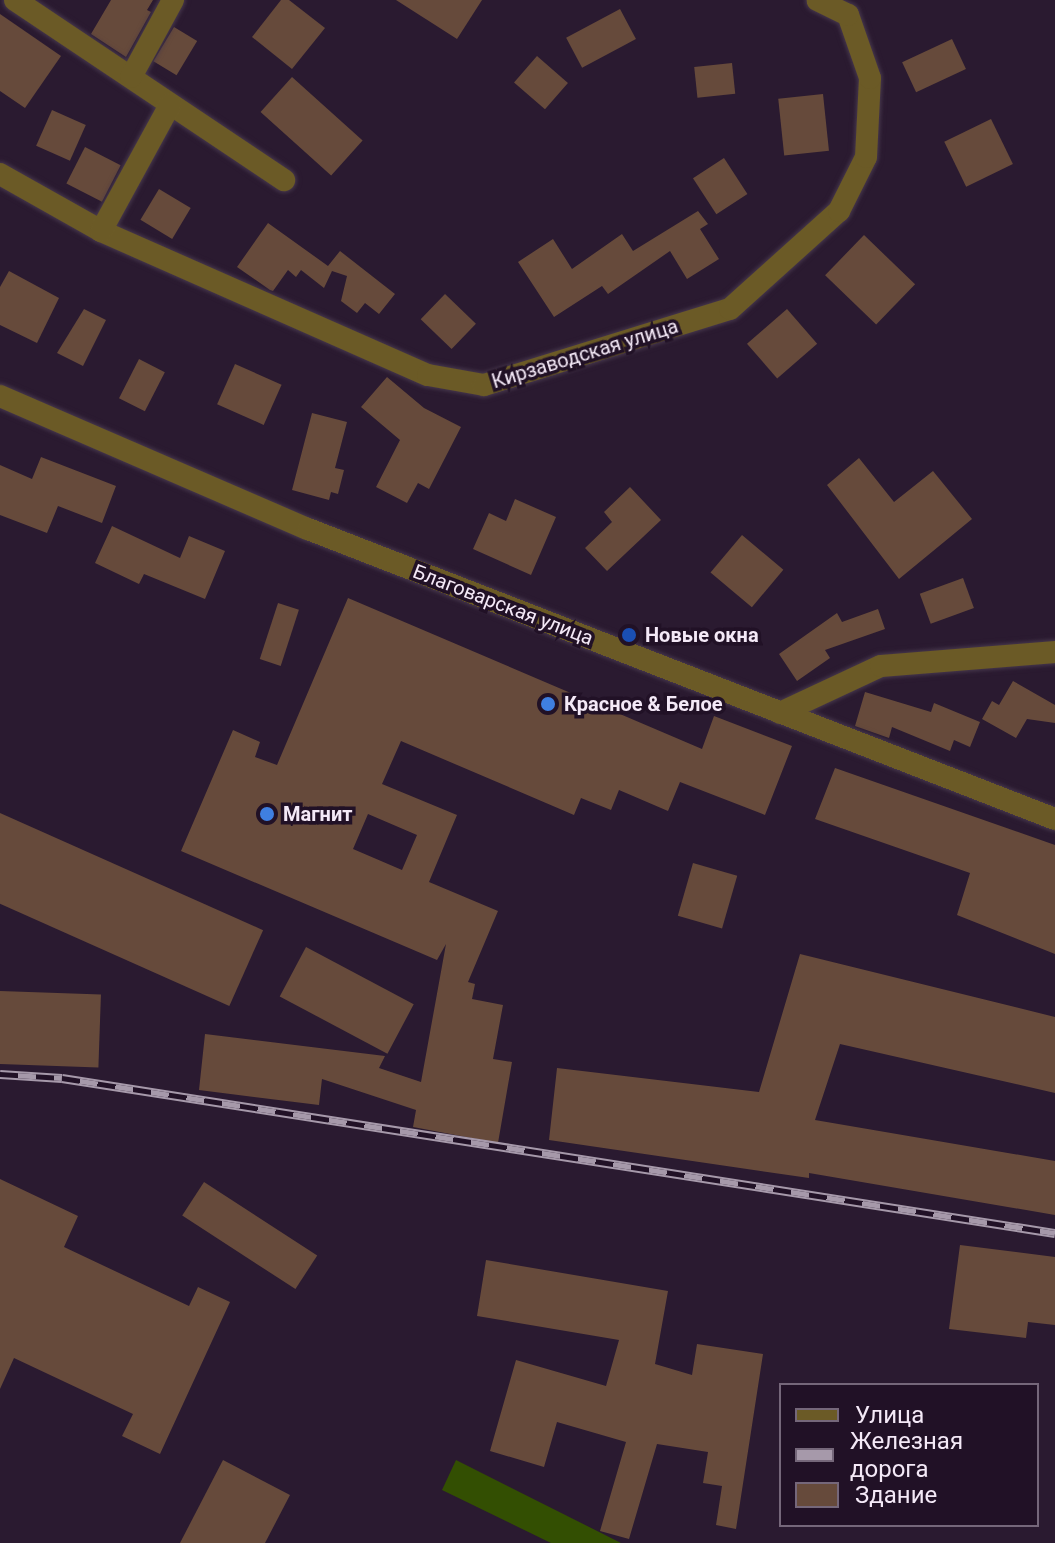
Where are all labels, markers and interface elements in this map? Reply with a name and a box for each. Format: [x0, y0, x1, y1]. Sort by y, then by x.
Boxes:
street label: Кирзаводская улица [489, 314, 681, 394]
street label: Благоварская улица [409, 560, 597, 650]
place label: Новые окна [645, 623, 759, 647]
marker: Новые окна [620, 626, 638, 644]
place label: Красное & Белое [564, 692, 722, 716]
marker: Красное & Белое [539, 695, 557, 713]
place label: Магнит [283, 802, 352, 826]
marker: Магнит [258, 805, 276, 823]
legend [779, 1383, 1039, 1527]
text: Улица [855, 1401, 924, 1429]
text: Железная дорога [850, 1427, 963, 1483]
text: Здание [855, 1481, 937, 1509]

